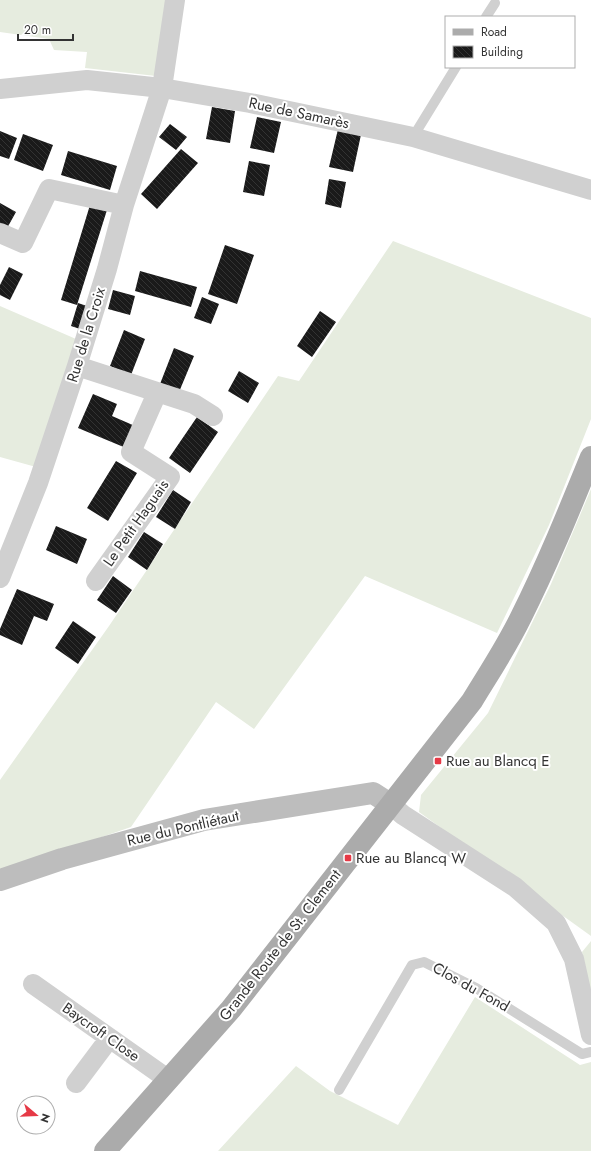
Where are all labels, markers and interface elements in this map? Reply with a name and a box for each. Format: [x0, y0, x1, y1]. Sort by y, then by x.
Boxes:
scale bar [18, 16, 73, 42]
legend [445, 16, 575, 68]
text: 20 m [24, 21, 51, 39]
text: Road [481, 23, 507, 41]
text: Building [481, 43, 523, 61]
street label: Rue de Samarès [247, 92, 351, 134]
street label: Rue de la Croix [61, 284, 111, 385]
street label: Le Petit Haguais [98, 475, 174, 571]
place label: Rue au Blancq E [446, 750, 549, 772]
marker: Rue au Blancq E [433, 756, 443, 766]
street label: Rue du Pontliétaut [125, 804, 242, 852]
place label: Rue au Blancq W [356, 847, 466, 869]
marker: Rue au Blancq W [343, 853, 353, 863]
street label: Grande Route de St. Clement [214, 864, 346, 1025]
street label: Clos du Fond [428, 957, 514, 1017]
street label: Baycroft Close [58, 997, 144, 1067]
north arrow [16, 1095, 56, 1135]
text: N [36, 1112, 54, 1125]

